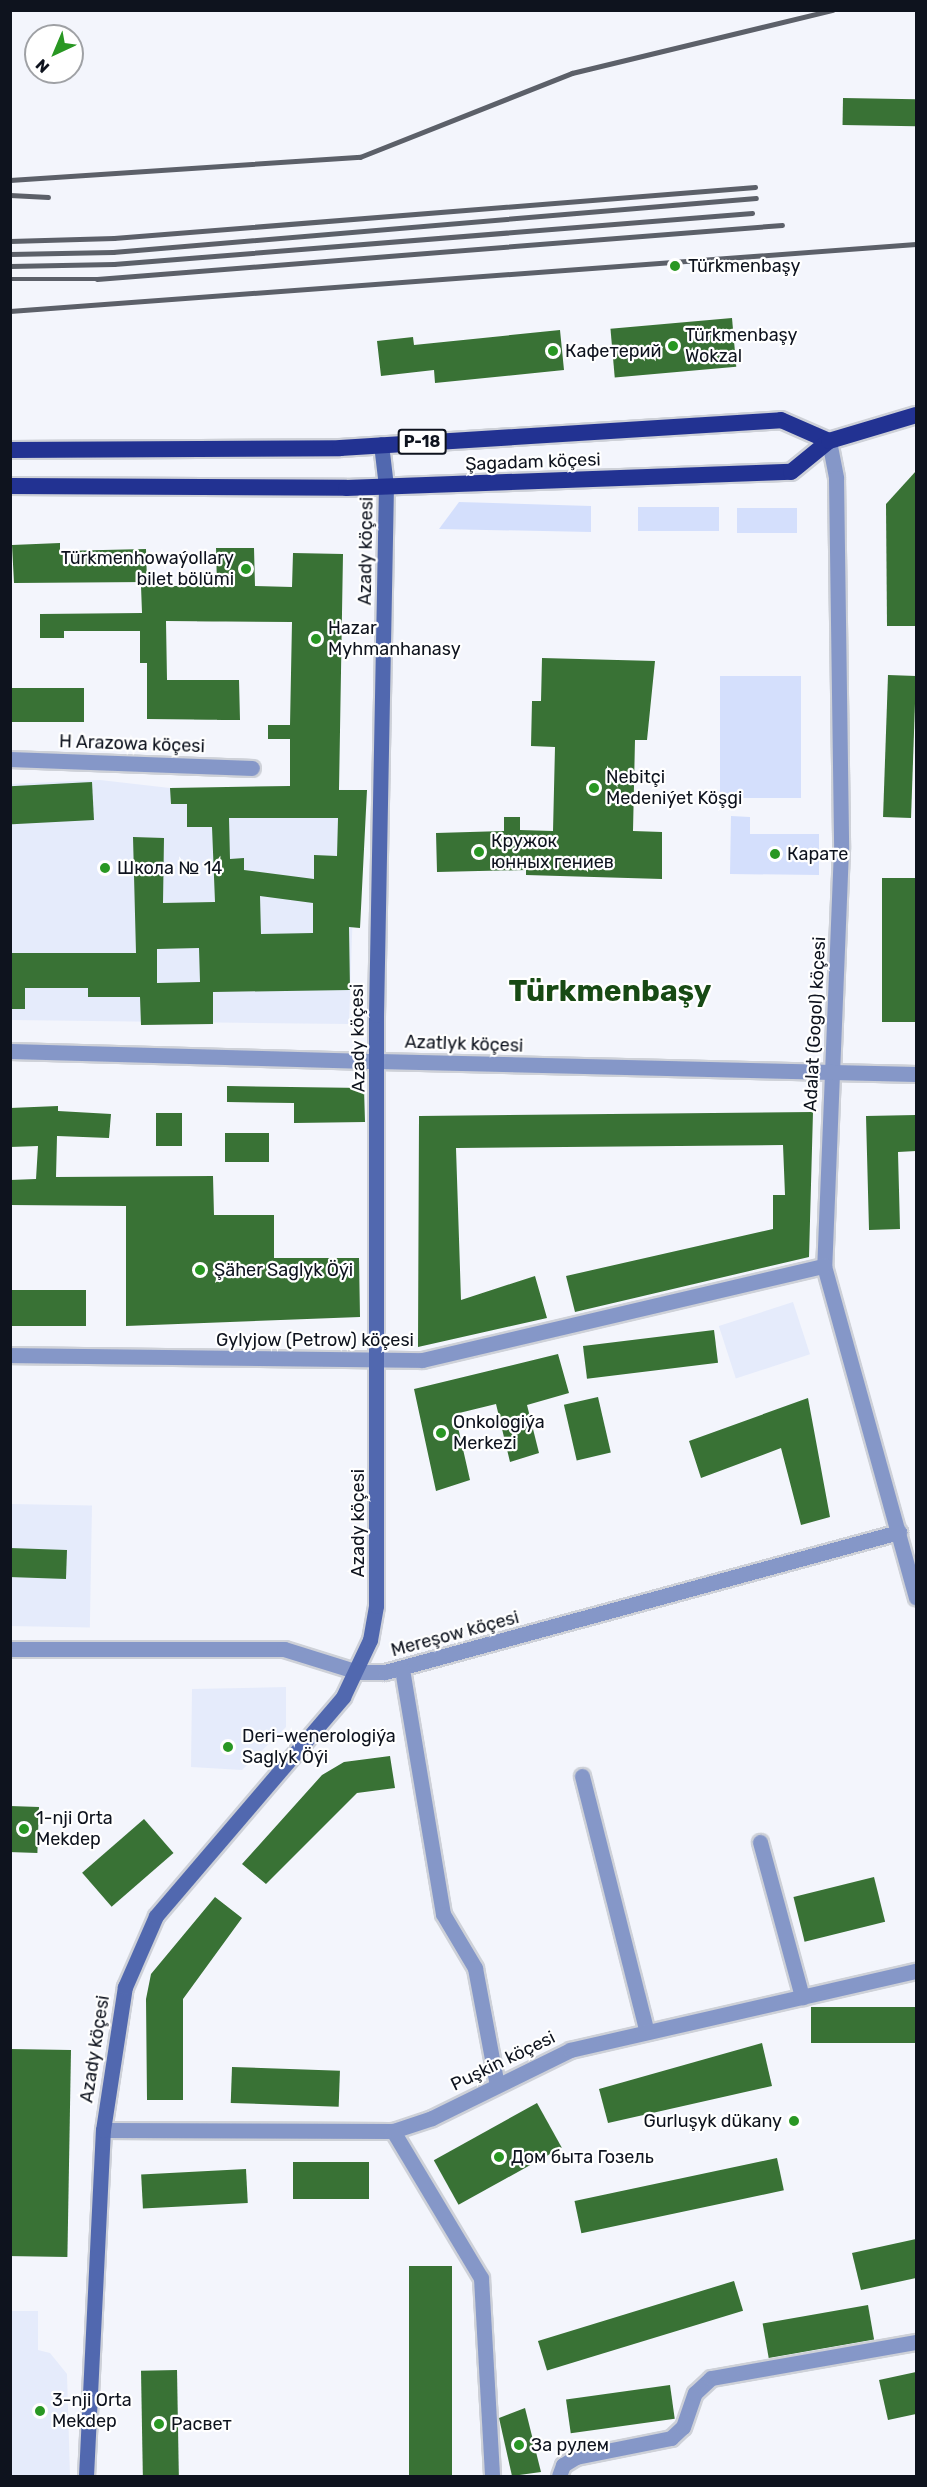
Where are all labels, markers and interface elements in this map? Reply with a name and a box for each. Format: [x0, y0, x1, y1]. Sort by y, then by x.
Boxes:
north arrow [24, 24, 84, 84]
text: N [32, 55, 53, 77]
place label: Türkmenbaşy [688, 255, 800, 277]
marker: Türkmenbaşy [666, 257, 684, 275]
place label: Türkmenbaşy Wokzal [685, 325, 797, 368]
marker: Türkmenbaşy Wokzal [666, 339, 680, 353]
place label: Кафетерий [565, 340, 661, 362]
marker: Кафетерий [546, 344, 560, 358]
road number: P-18 [396, 429, 448, 455]
street label: Şagadam köçesi [465, 449, 601, 475]
street label: Azady köçesi [354, 496, 378, 606]
place label: Türkmenhowaýollary bilet bölümi [61, 548, 234, 590]
marker: Türkmenhowaýollary bilet bölümi [239, 562, 253, 576]
place label: Hazar Myhmanhanasy [328, 618, 461, 660]
marker: Hazar Myhmanhanasy [309, 632, 323, 646]
street label: H Arazowa köçesi [59, 731, 205, 757]
place label: Nebitçi Medeniýet Köşgi [606, 767, 742, 810]
marker: Nebitçi Medeniýet Köşgi [587, 781, 601, 795]
place label: Кружок юнных гениев [491, 831, 614, 874]
place label: Карате [787, 843, 848, 865]
marker: Кружок юнных гениев [472, 845, 486, 859]
marker: Карате [768, 847, 782, 861]
place label: Школа № 14 [117, 857, 223, 879]
marker: Школа № 14 [98, 861, 112, 875]
street label: Adalat (Gogol) köçesi [800, 936, 830, 1112]
district label: Türkmenbaşy [509, 973, 711, 1009]
street label: Azady köçesi [346, 983, 370, 1093]
street label: Azatlyk köçesi [404, 1031, 524, 1057]
place label: Şäher Saglyk Öýi [214, 1259, 354, 1281]
marker: Şäher Saglyk Öýi [191, 1261, 209, 1279]
street label: Gylyjow (Petrow) köçesi [216, 1329, 414, 1351]
place label: Onkologiýa Merkezi [453, 1412, 545, 1454]
marker: Onkologiýa Merkezi [434, 1426, 448, 1440]
street label: Azady köçesi [347, 1469, 369, 1577]
street label: Mereşow köçesi [388, 1606, 522, 1662]
place label: Deri-wenerologiýa Saglyk Öýi [242, 1726, 396, 1768]
marker: Deri-wenerologiýa Saglyk Öýi [219, 1738, 237, 1756]
place label: 1-nji Orta Mekdep [36, 1808, 113, 1850]
marker: 1-nji Orta Mekdep [17, 1822, 31, 1836]
street label: Azady köçesi [76, 1994, 114, 2104]
street label: Puşkin köçesi [447, 2026, 559, 2096]
place label: Gurluşyk dükany [643, 2110, 782, 2132]
marker: Gurluşyk dükany [787, 2114, 801, 2128]
place label: Дом быта Гозель [511, 2146, 654, 2168]
marker: Дом быта Гозель [492, 2150, 506, 2164]
place label: 3-nji Orta Mekdep [52, 2390, 132, 2432]
marker: 3-nji Orta Mekdep [33, 2404, 47, 2418]
place label: Расвет [171, 2413, 232, 2435]
marker: Расвет [152, 2417, 166, 2431]
place label: За рулем [531, 2434, 609, 2456]
marker: За рулем [512, 2438, 526, 2452]

